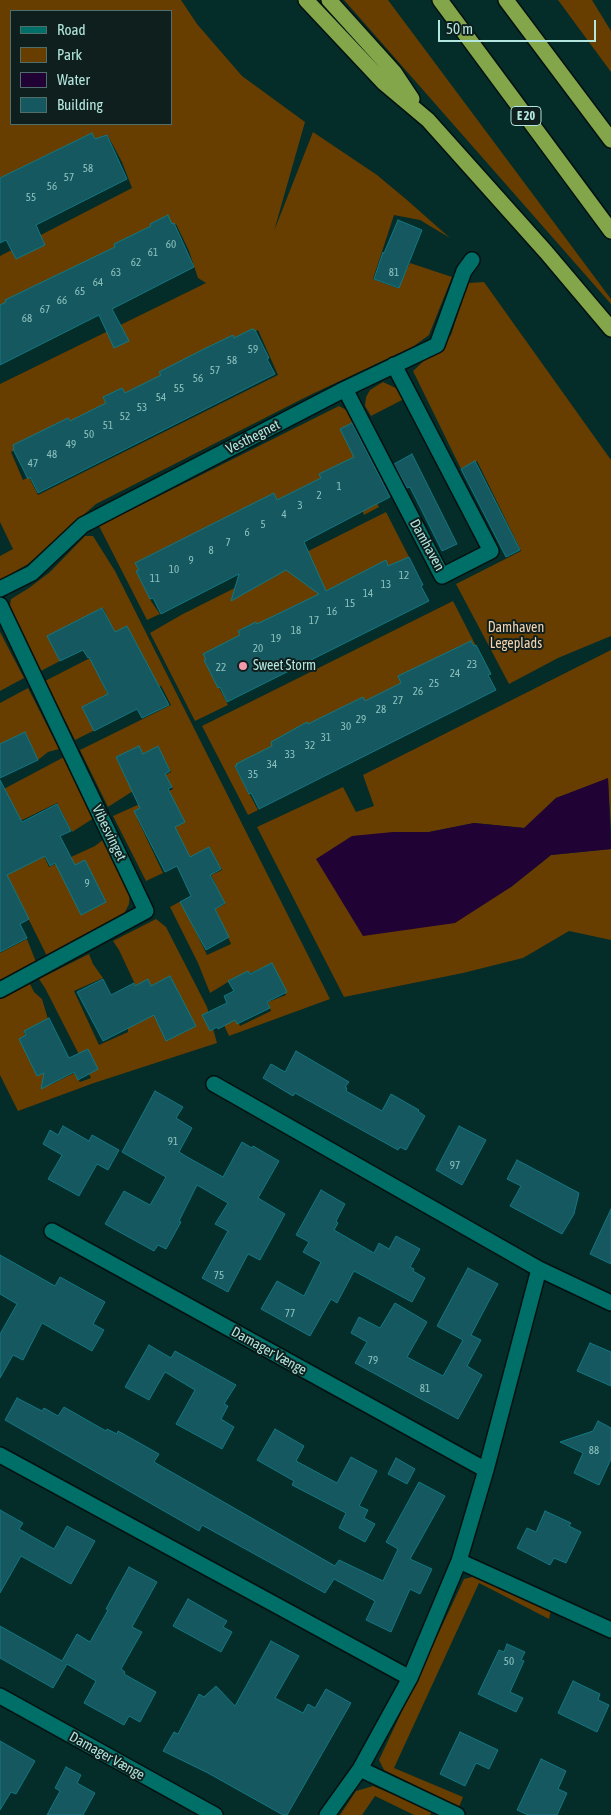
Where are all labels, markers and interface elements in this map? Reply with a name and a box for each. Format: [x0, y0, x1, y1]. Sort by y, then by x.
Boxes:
legend [10, 10, 172, 125]
scale bar [441, 10, 598, 42]
text: 50 m [446, 20, 473, 37]
text: Road [57, 21, 86, 38]
text: Park [57, 46, 82, 63]
text: Water [57, 71, 90, 88]
text: Building [57, 96, 103, 113]
road number: E 20 [511, 106, 541, 125]
house number: 58 [83, 162, 93, 176]
house number: 57 [64, 171, 74, 185]
house number: 56 [47, 180, 57, 194]
house number: 55 [26, 191, 36, 205]
house number: 60 [166, 238, 176, 252]
house number: 61 [148, 246, 158, 260]
house number: 62 [131, 256, 141, 270]
house number: 63 [111, 266, 121, 280]
house number: 81 [389, 266, 399, 280]
house number: 64 [93, 276, 103, 290]
house number: 65 [75, 285, 85, 299]
house number: 66 [57, 294, 67, 308]
house number: 67 [40, 303, 50, 317]
house number: 68 [22, 312, 32, 326]
house number: 59 [248, 343, 258, 357]
house number: 58 [227, 354, 237, 368]
house number: 57 [210, 364, 220, 378]
house number: 56 [193, 372, 203, 386]
house number: 55 [174, 382, 184, 396]
house number: 54 [156, 391, 166, 405]
house number: 53 [137, 401, 147, 415]
house number: 52 [120, 410, 130, 424]
street label: Vesthegnet [223, 416, 283, 458]
house number: 51 [103, 419, 113, 433]
house number: 50 [84, 428, 94, 442]
house number: 49 [66, 438, 76, 452]
house number: 48 [47, 448, 57, 462]
house number: 47 [28, 457, 38, 471]
house number: 1 [336, 480, 342, 494]
house number: 2 [316, 489, 322, 503]
house number: 3 [297, 499, 303, 513]
house number: 4 [281, 508, 287, 522]
street label: Damhaven [406, 516, 448, 574]
house number: 5 [260, 518, 266, 532]
house number: 6 [244, 526, 250, 540]
house number: 7 [225, 536, 231, 550]
house number: 8 [208, 544, 214, 558]
house number: 9 [188, 554, 194, 568]
house number: 10 [169, 563, 179, 577]
house number: 12 [399, 569, 409, 583]
house number: 11 [150, 572, 160, 586]
house number: 13 [381, 578, 391, 592]
house number: 14 [363, 587, 373, 601]
house number: 15 [345, 597, 355, 611]
house number: 16 [327, 605, 337, 619]
house number: 17 [309, 614, 319, 628]
park label: Damhaven Legeplads [488, 620, 544, 652]
house number: 18 [291, 624, 301, 638]
house number: 19 [271, 632, 281, 646]
house number: 20 [253, 642, 263, 656]
place label: Sweet Storm [253, 658, 316, 674]
house number: 23 [467, 658, 477, 672]
marker: Sweet Storm [237, 660, 249, 672]
house number: 22 [216, 661, 226, 675]
house number: 24 [450, 667, 460, 681]
house number: 25 [429, 677, 439, 691]
house number: 26 [413, 685, 423, 699]
house number: 27 [393, 694, 403, 708]
house number: 28 [376, 703, 386, 717]
house number: 29 [356, 713, 366, 727]
house number: 30 [341, 720, 351, 734]
house number: 31 [321, 731, 331, 745]
house number: 32 [305, 739, 315, 753]
house number: 33 [285, 748, 295, 762]
house number: 34 [267, 758, 277, 772]
house number: 35 [248, 768, 258, 782]
street label: Vibesvinget [88, 802, 130, 864]
house number: 9 [84, 877, 90, 891]
house number: 91 [168, 1135, 178, 1149]
house number: 97 [450, 1159, 460, 1173]
house number: 75 [214, 1269, 224, 1283]
house number: 77 [285, 1307, 295, 1321]
street label: Damager Vænge [228, 1323, 310, 1379]
house number: 79 [368, 1354, 378, 1368]
house number: 81 [420, 1382, 430, 1396]
house number: 88 [589, 1444, 599, 1458]
house number: 50 [504, 1655, 514, 1669]
street label: Damager Vænge [66, 1728, 148, 1784]

